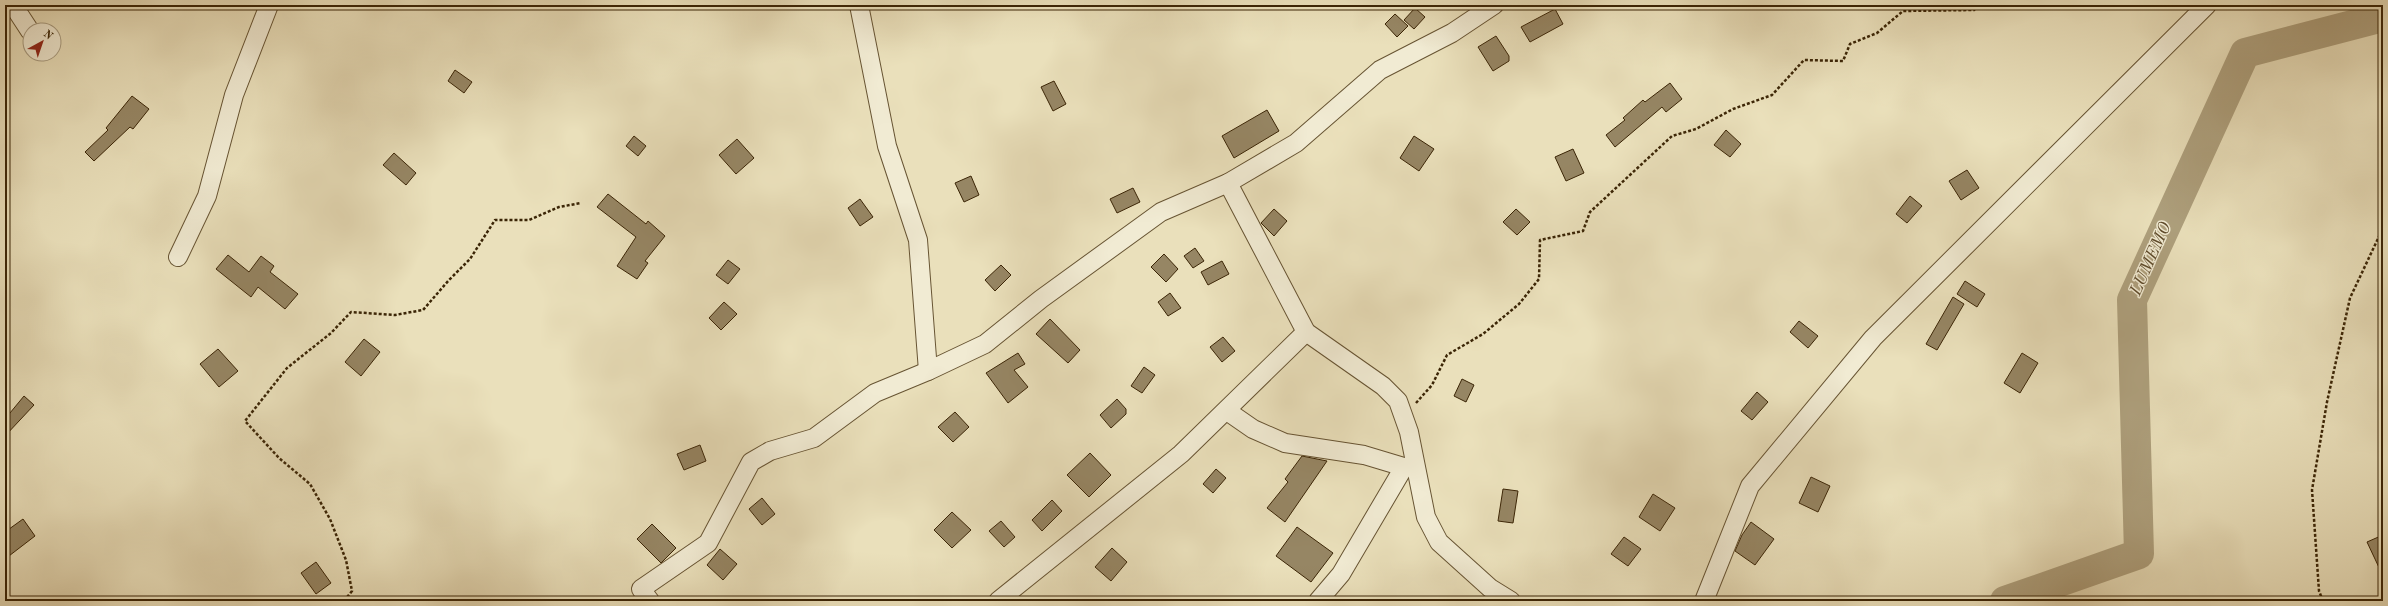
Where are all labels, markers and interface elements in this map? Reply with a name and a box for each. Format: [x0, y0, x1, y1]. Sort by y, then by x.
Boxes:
north arrow [22, 22, 62, 62]
text: N [41, 29, 55, 43]
water label: LUMEMO [2127, 220, 2175, 299]

